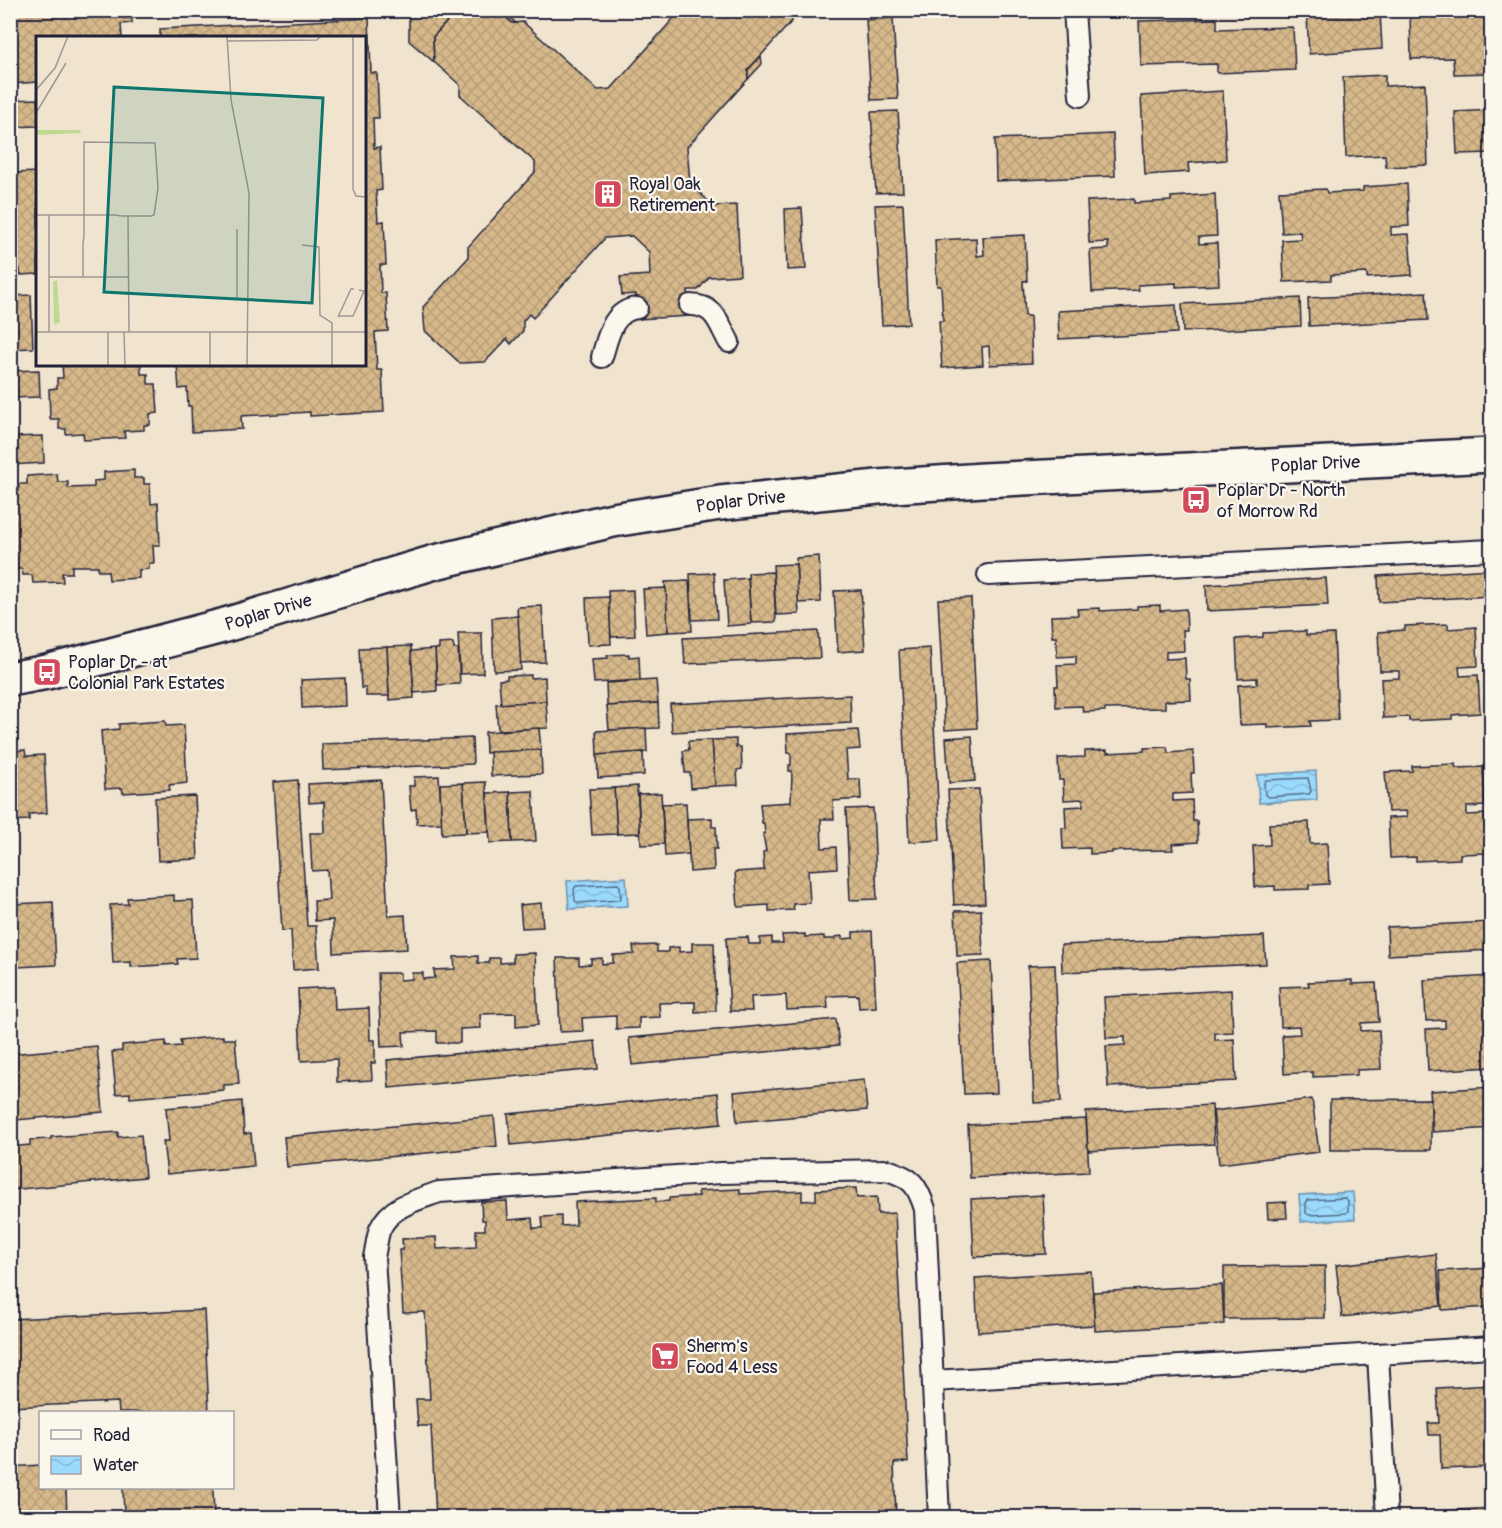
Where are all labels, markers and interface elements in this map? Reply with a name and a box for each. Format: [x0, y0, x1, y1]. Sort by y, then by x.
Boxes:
inset map [36, 36, 366, 366]
place label: Royal Oak Retirement [629, 173, 716, 217]
building icon: Royal Oak Retirement [592, 178, 624, 210]
street label: Poplar Drive [1270, 450, 1361, 478]
place label: Poplar Dr - North of Morrow Rd [1217, 479, 1345, 523]
bus stop icon: Poplar Dr - North of Morrow Rd [1180, 484, 1212, 516]
street label: Poplar Drive [694, 485, 787, 519]
street label: Poplar Drive [222, 589, 315, 636]
place label: Poplar Dr - at Colonial Park Estates [68, 651, 225, 695]
bus stop icon: Poplar Dr - at Colonial Park Estates [31, 656, 63, 688]
place label: Sherm's Food 4 Less [686, 1335, 777, 1379]
supermarket icon: Sherm's Food 4 Less [649, 1340, 681, 1372]
legend [39, 1411, 234, 1489]
text: Road [93, 1424, 130, 1447]
text: Water [93, 1454, 139, 1477]

